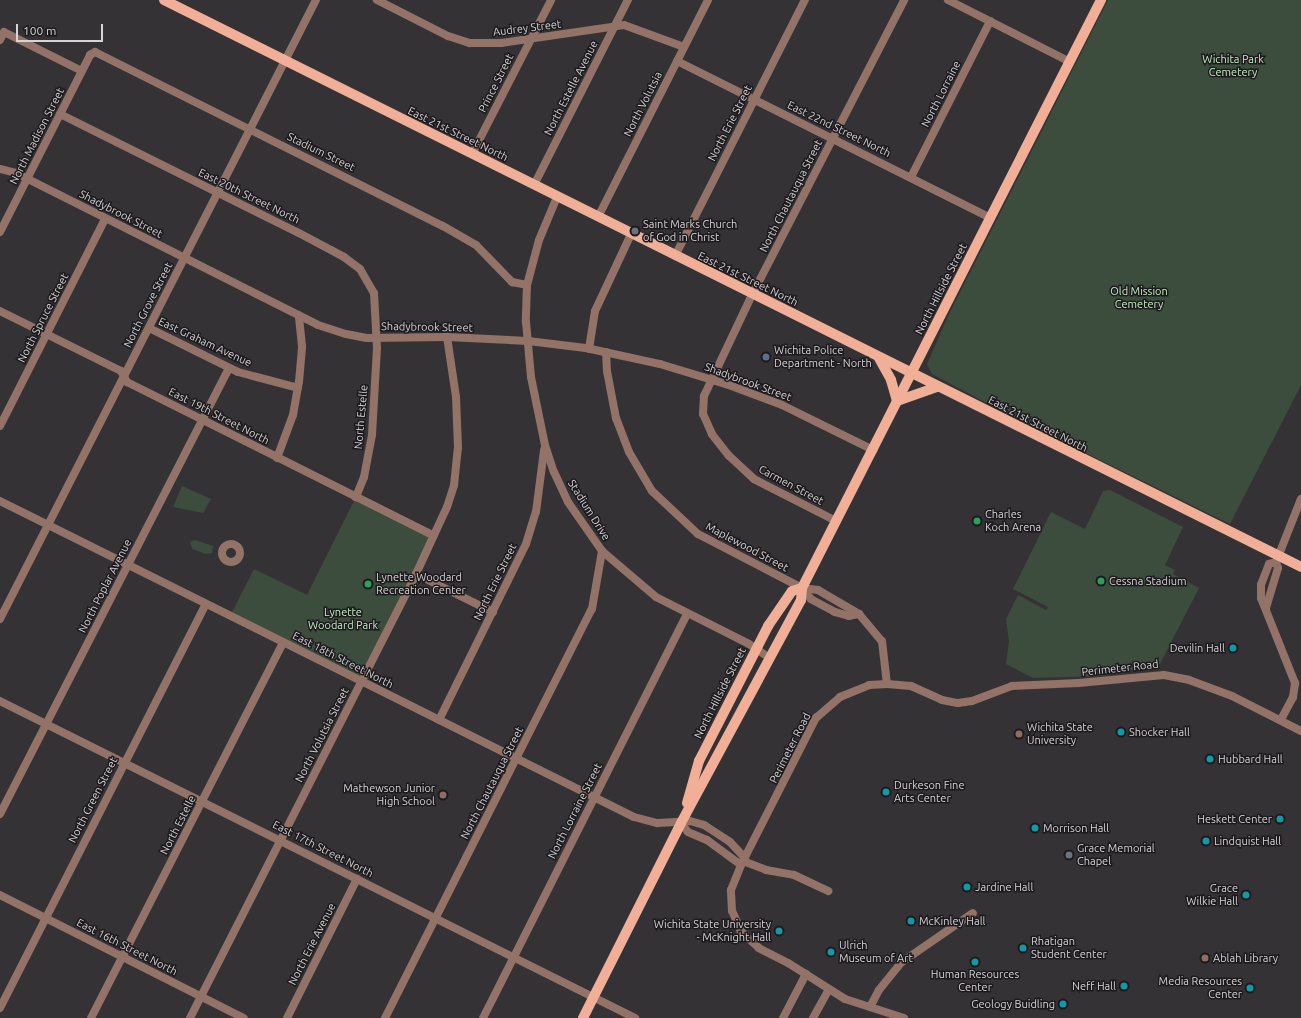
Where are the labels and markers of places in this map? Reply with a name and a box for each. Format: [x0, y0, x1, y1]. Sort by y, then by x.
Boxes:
place label: Saint Marks Church of God in Christ [643, 218, 737, 244]
marker: Saint Marks Church of God in Christ [630, 226, 640, 236]
place label: Wichita Police Department - North [774, 344, 872, 370]
marker: Wichita Police Department - North [761, 352, 771, 362]
place label: Charles Koch Arena [985, 508, 1041, 534]
marker: Charles Koch Arena [972, 516, 982, 526]
place label: Lynette Woodard Recreation Center [376, 571, 466, 597]
place label: Cessna Stadium [1109, 574, 1186, 588]
marker: Cessna Stadium [1096, 576, 1106, 586]
marker: Lynette Woodard Recreation Center [363, 579, 373, 589]
place label: Devilin Hall [1170, 641, 1225, 655]
marker: Devilin Hall [1228, 643, 1238, 653]
place label: Wichita State University [1027, 721, 1093, 747]
place label: Shocker Hall [1129, 725, 1190, 739]
marker: Shocker Hall [1116, 727, 1126, 737]
marker: Wichita State University [1014, 729, 1024, 739]
place label: Hubbard Hall [1218, 752, 1283, 766]
marker: Hubbard Hall [1205, 754, 1215, 764]
place label: Durkeson Fine Arts Center [894, 779, 964, 805]
place label: Mathewson Junior High School [343, 782, 435, 808]
marker: Durkeson Fine Arts Center [881, 787, 891, 797]
marker: Mathewson Junior High School [438, 790, 448, 800]
place label: Heskett Center [1197, 812, 1272, 826]
marker: Heskett Center [1275, 814, 1285, 824]
place label: Morrison Hall [1043, 821, 1109, 835]
marker: Morrison Hall [1030, 823, 1040, 833]
place label: Lindquist Hall [1214, 834, 1281, 848]
marker: Lindquist Hall [1201, 836, 1211, 846]
place label: Grace Memorial Chapel [1077, 842, 1155, 868]
marker: Grace Memorial Chapel [1064, 850, 1074, 860]
place label: Jardine Hall [975, 880, 1033, 894]
marker: Jardine Hall [962, 882, 972, 892]
place label: Grace Wilkie Hall [1186, 882, 1238, 908]
marker: Grace Wilkie Hall [1241, 890, 1251, 900]
place label: McKinley Hall [919, 914, 985, 928]
marker: McKinley Hall [906, 916, 916, 926]
place label: Wichita State University - McKnight Hall [654, 918, 771, 944]
marker: Wichita State University - McKnight Hall [774, 926, 784, 936]
place label: Rhatigan Student Center [1031, 935, 1107, 961]
place label: Ulrich Museum of Art [839, 939, 913, 965]
marker: Rhatigan Student Center [1018, 943, 1028, 953]
marker: Ulrich Museum of Art [826, 947, 836, 957]
place label: Ablah Library [1213, 951, 1278, 965]
marker: Ablah Library [1200, 953, 1210, 963]
marker: Human Resources Center [970, 957, 980, 967]
place label: Human Resources Center [931, 968, 1019, 994]
place label: Media Resources Center [1159, 975, 1242, 1001]
place label: Neff Hall [1072, 979, 1116, 993]
marker: Neff Hall [1119, 981, 1129, 991]
marker: Media Resources Center [1245, 983, 1255, 993]
place label: Geology Buidling [971, 997, 1055, 1011]
marker: Geology Buidling [1058, 999, 1068, 1009]

